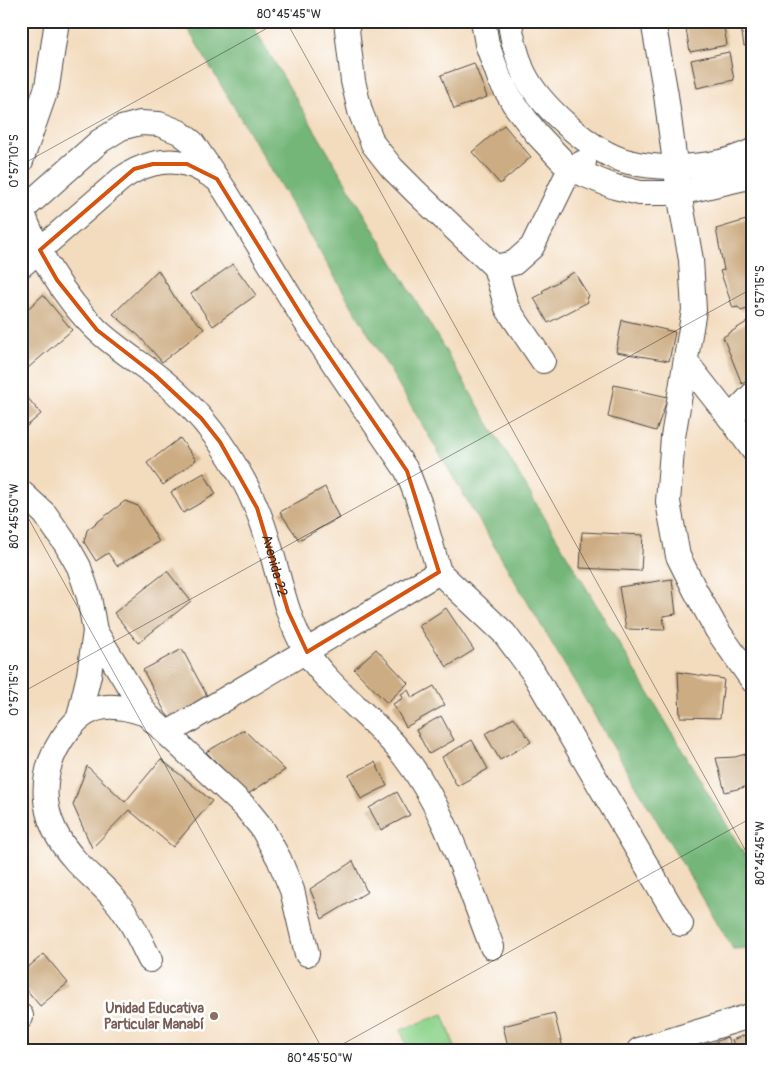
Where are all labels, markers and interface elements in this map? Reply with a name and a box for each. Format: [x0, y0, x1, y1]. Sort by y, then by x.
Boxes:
text: 80°45'45"W [257, 7, 321, 22]
text: 0°57'10"S [7, 134, 22, 188]
text: 0°57'15"S [753, 265, 768, 317]
text: 80°45'50"W [7, 483, 22, 549]
street label: Avenida 22 [258, 532, 292, 599]
text: 0°57'15"S [7, 664, 22, 716]
text: 80°45'45"W [753, 821, 768, 885]
place label: Unidad Educativa Particular Manabí [104, 1000, 204, 1033]
marker: Unidad Educativa Particular Manabí [208, 1010, 220, 1022]
text: 80°45'50"W [287, 1051, 353, 1066]

